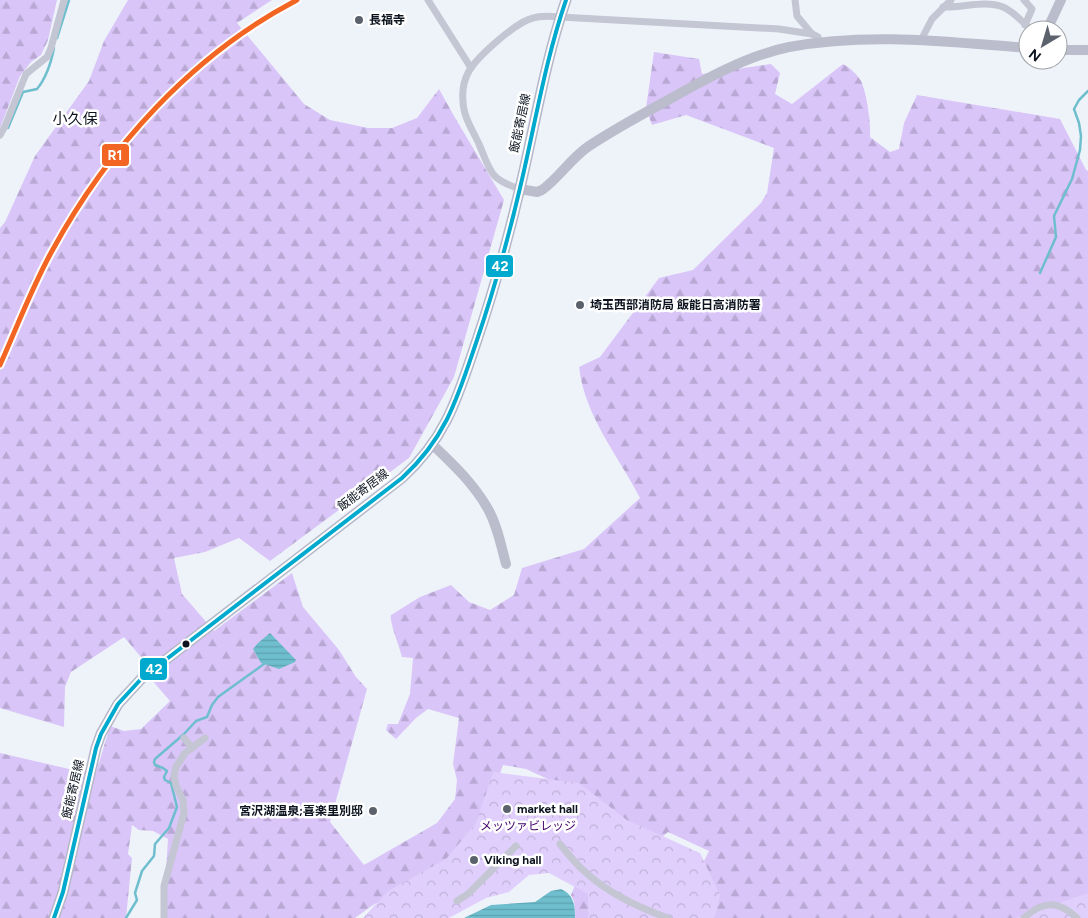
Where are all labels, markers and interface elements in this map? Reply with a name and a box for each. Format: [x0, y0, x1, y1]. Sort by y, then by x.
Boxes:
place label: 長福寺 [369, 13, 405, 27]
marker: 長福寺 [353, 14, 365, 26]
north arrow [1018, 20, 1068, 70]
text: N [1026, 45, 1045, 65]
street label: 飯能寄居線 [507, 92, 533, 154]
district label: 小久保 [52, 110, 98, 128]
line badge: R1 [101, 143, 130, 167]
text: R1 [108, 147, 122, 164]
line badge: 42 [485, 254, 514, 278]
text: 42 [492, 258, 508, 275]
place label: 埼玉西部消防局 飯能日高消防署 [590, 298, 761, 312]
marker: 埼玉西部消防局 飯能日高消防署 [574, 299, 586, 311]
street label: 飯能寄居線 [335, 466, 391, 514]
unlabelled marker [181, 639, 191, 649]
line badge: 42 [139, 657, 168, 681]
text: 42 [146, 661, 162, 678]
street label: 飯能寄居線 [59, 758, 87, 820]
place label: market hall [517, 802, 578, 816]
marker: market hall [501, 803, 513, 815]
place label: 宮沢湖温泉;喜楽里別邸 [239, 804, 363, 818]
marker: 宮沢湖温泉;喜楽里別邸 [367, 805, 379, 817]
park label: メッツァビレッジ [480, 819, 576, 833]
place label: Viking hall [484, 853, 541, 867]
marker: Viking hall [468, 854, 480, 866]

